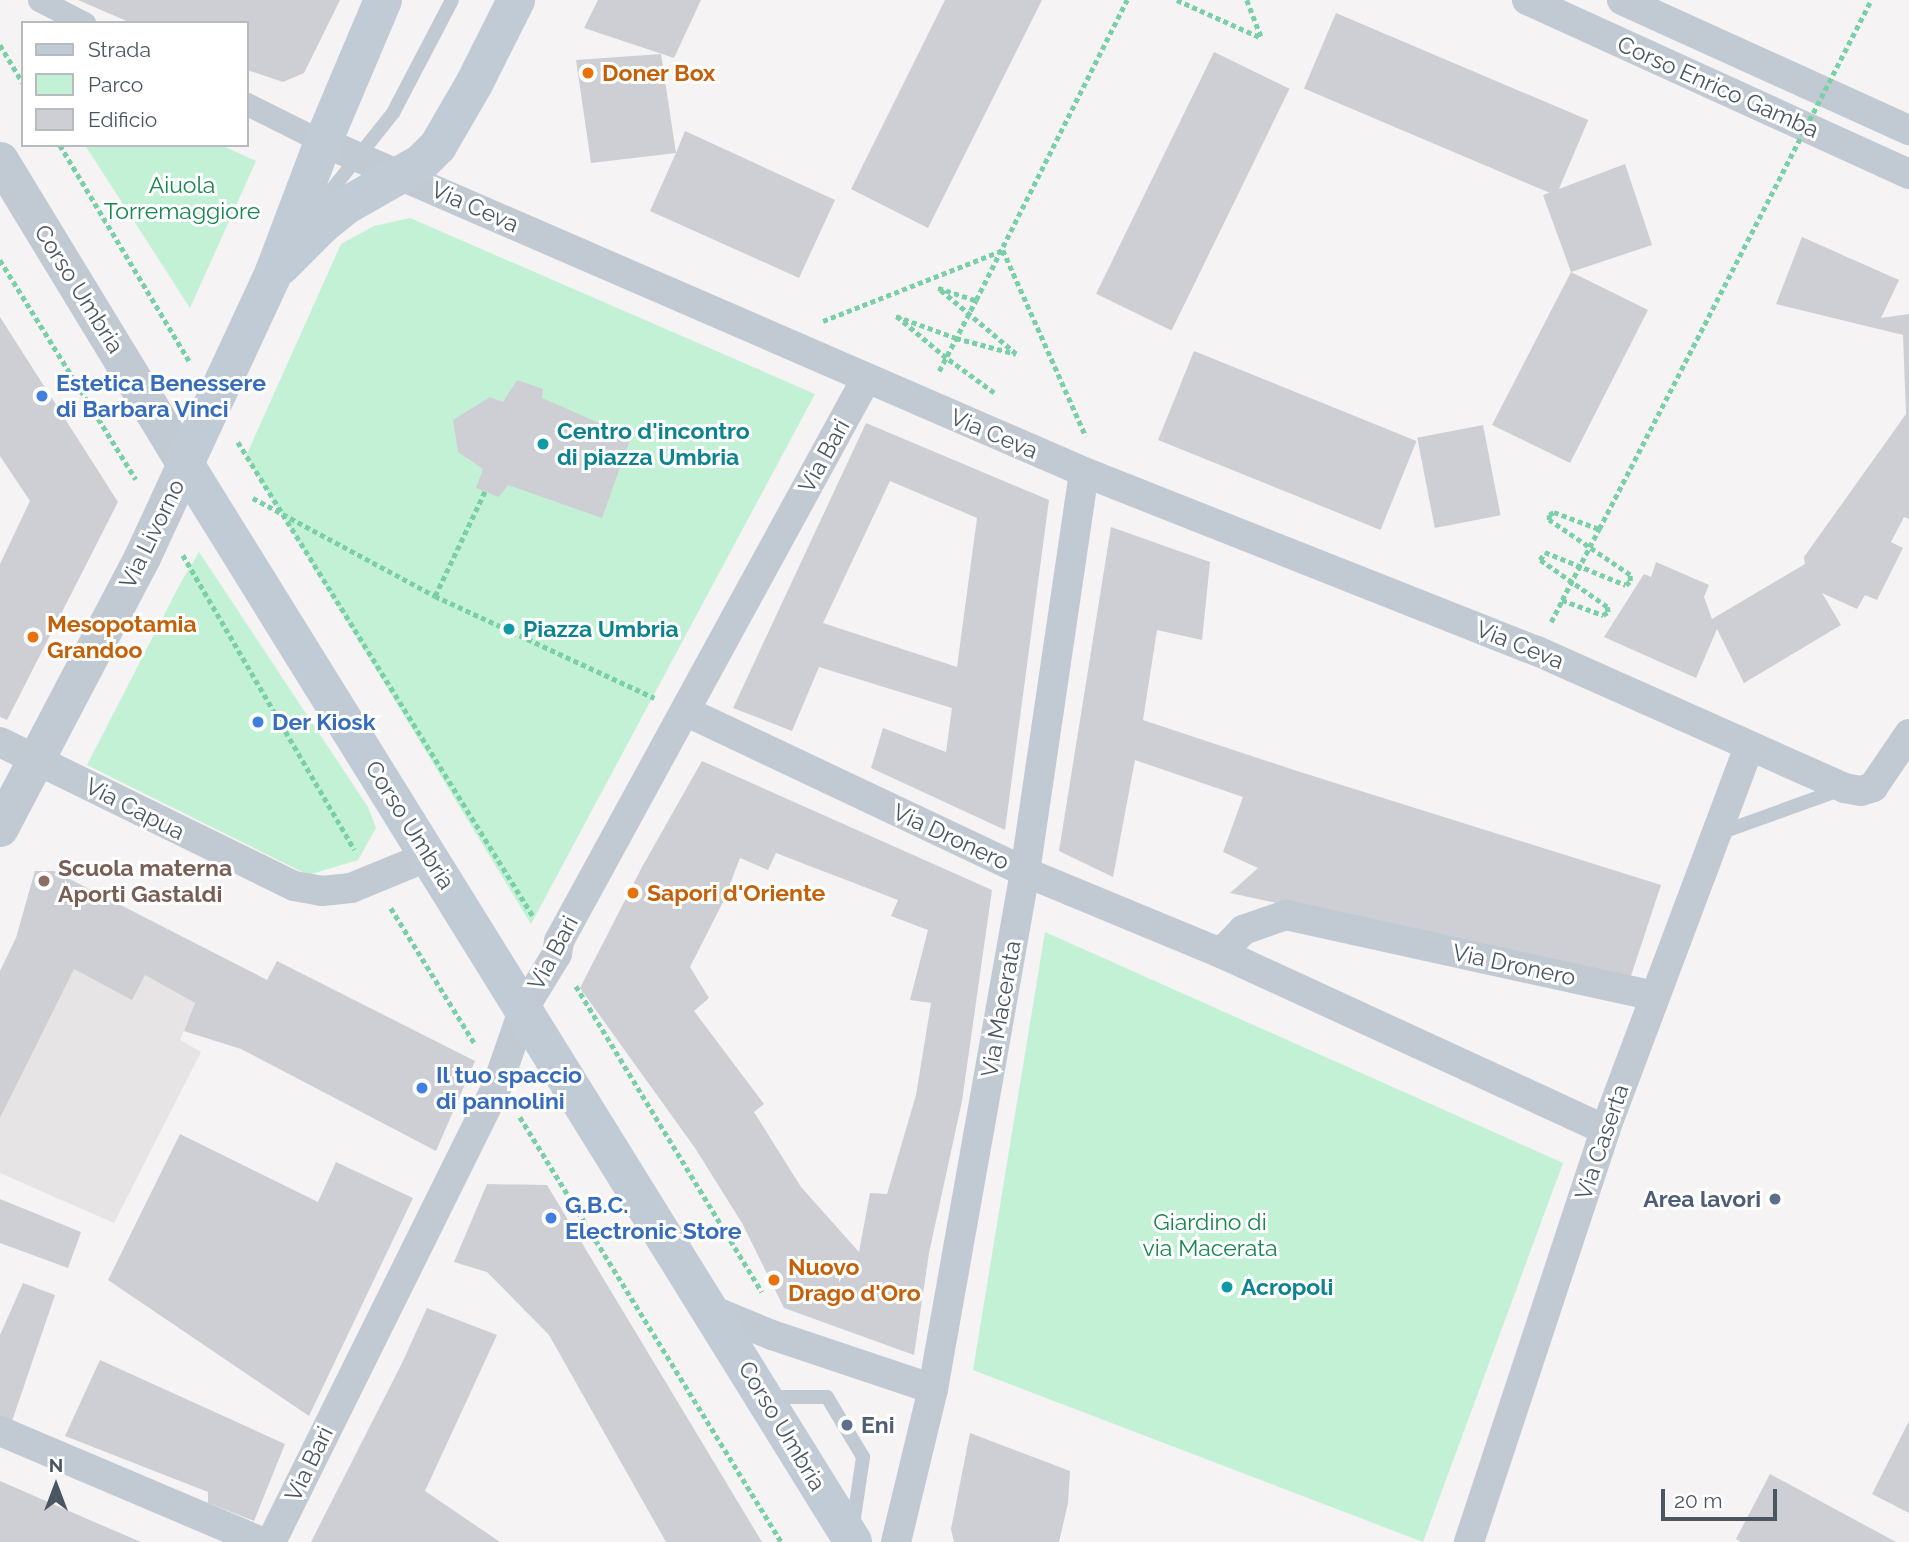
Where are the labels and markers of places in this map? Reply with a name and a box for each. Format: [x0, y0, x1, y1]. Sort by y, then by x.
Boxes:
place label: Doner Box [602, 59, 716, 87]
marker: Doner Box [580, 65, 596, 81]
place label: Estetica Benessere di Barbara Vinci [56, 369, 266, 423]
marker: Estetica Benessere di Barbara Vinci [34, 388, 50, 404]
place label: Centro d'incontro di piazza Umbria [557, 417, 750, 471]
marker: Centro d'incontro di piazza Umbria [535, 436, 551, 452]
place label: Mesopotamia Grandoo [47, 610, 197, 664]
place label: Piazza Umbria [523, 615, 679, 643]
marker: Piazza Umbria [501, 621, 517, 637]
marker: Mesopotamia Grandoo [25, 629, 41, 645]
place label: Der Kiosk [272, 708, 376, 736]
marker: Der Kiosk [250, 714, 266, 730]
place label: Scuola materna Aporti Gastaldi [58, 854, 232, 908]
marker: Scuola materna Aporti Gastaldi [36, 873, 52, 889]
place label: Sapori d'Oriente [647, 879, 825, 907]
marker: Sapori d'Oriente [625, 885, 641, 901]
place label: Il tuo spaccio di pannolini [436, 1061, 583, 1115]
marker: Il tuo spaccio di pannolini [414, 1080, 430, 1096]
place label: Area lavori [1643, 1185, 1761, 1213]
place label: G.B.C. Electronic Store [565, 1191, 742, 1245]
marker: Area lavori [1767, 1191, 1783, 1207]
marker: G.B.C. Electronic Store [543, 1210, 559, 1226]
place label: Nuovo Drago d'Oro [788, 1253, 921, 1307]
marker: Nuovo Drago d'Oro [766, 1272, 782, 1288]
place label: Acropoli [1241, 1273, 1333, 1301]
marker: Acropoli [1219, 1279, 1235, 1295]
place label: Eni [861, 1411, 895, 1439]
marker: Eni [839, 1417, 855, 1433]

